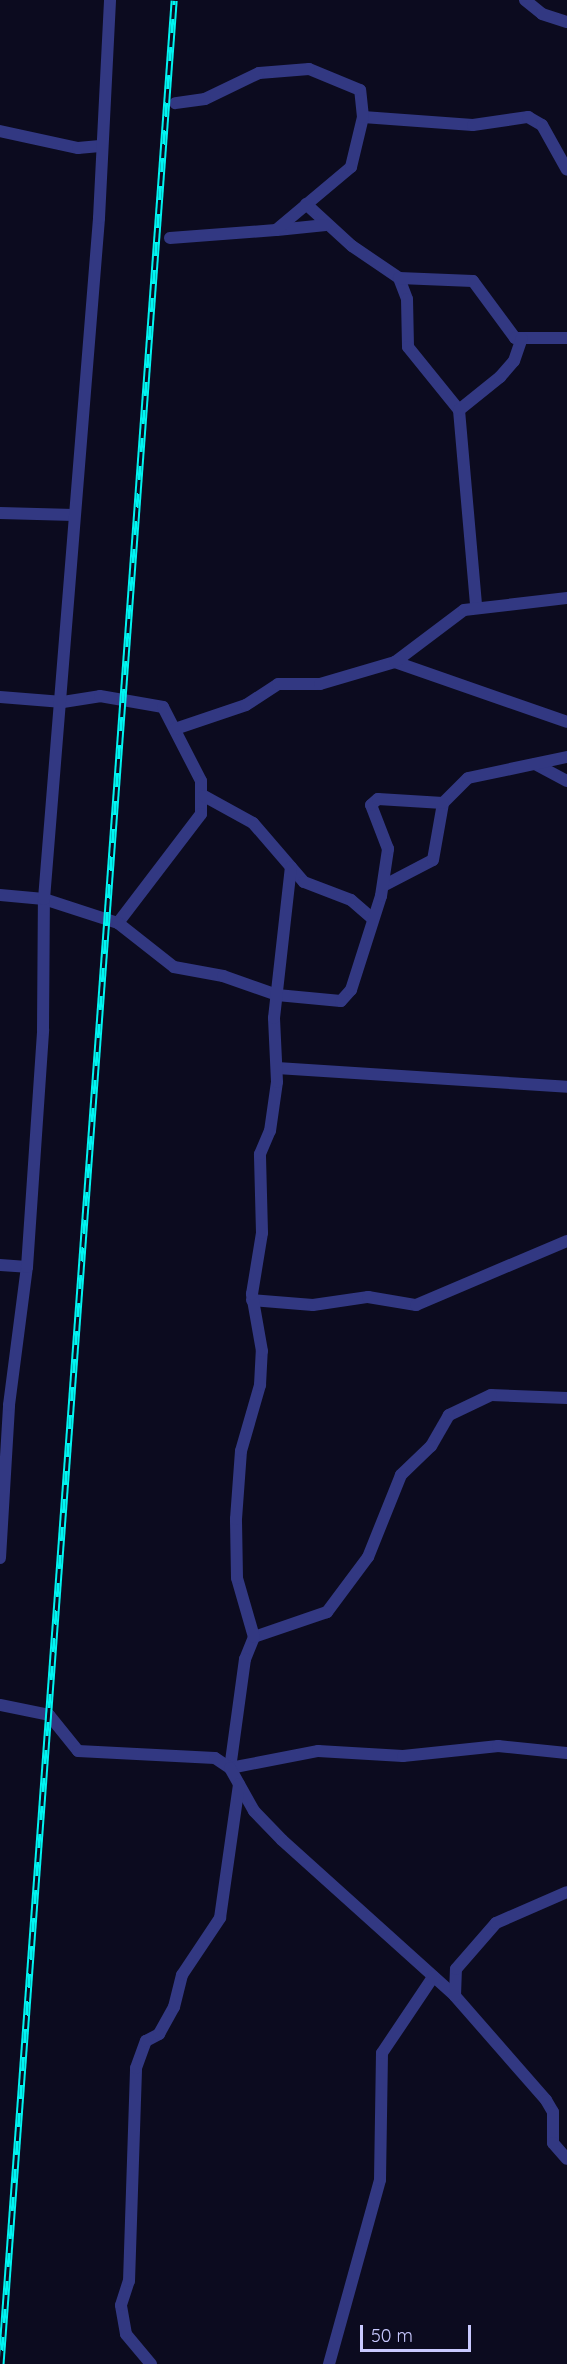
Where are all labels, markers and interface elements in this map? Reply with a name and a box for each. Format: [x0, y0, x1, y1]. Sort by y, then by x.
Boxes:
scale bar [363, 2313, 474, 2351]
text: 50 m [371, 2324, 413, 2347]

